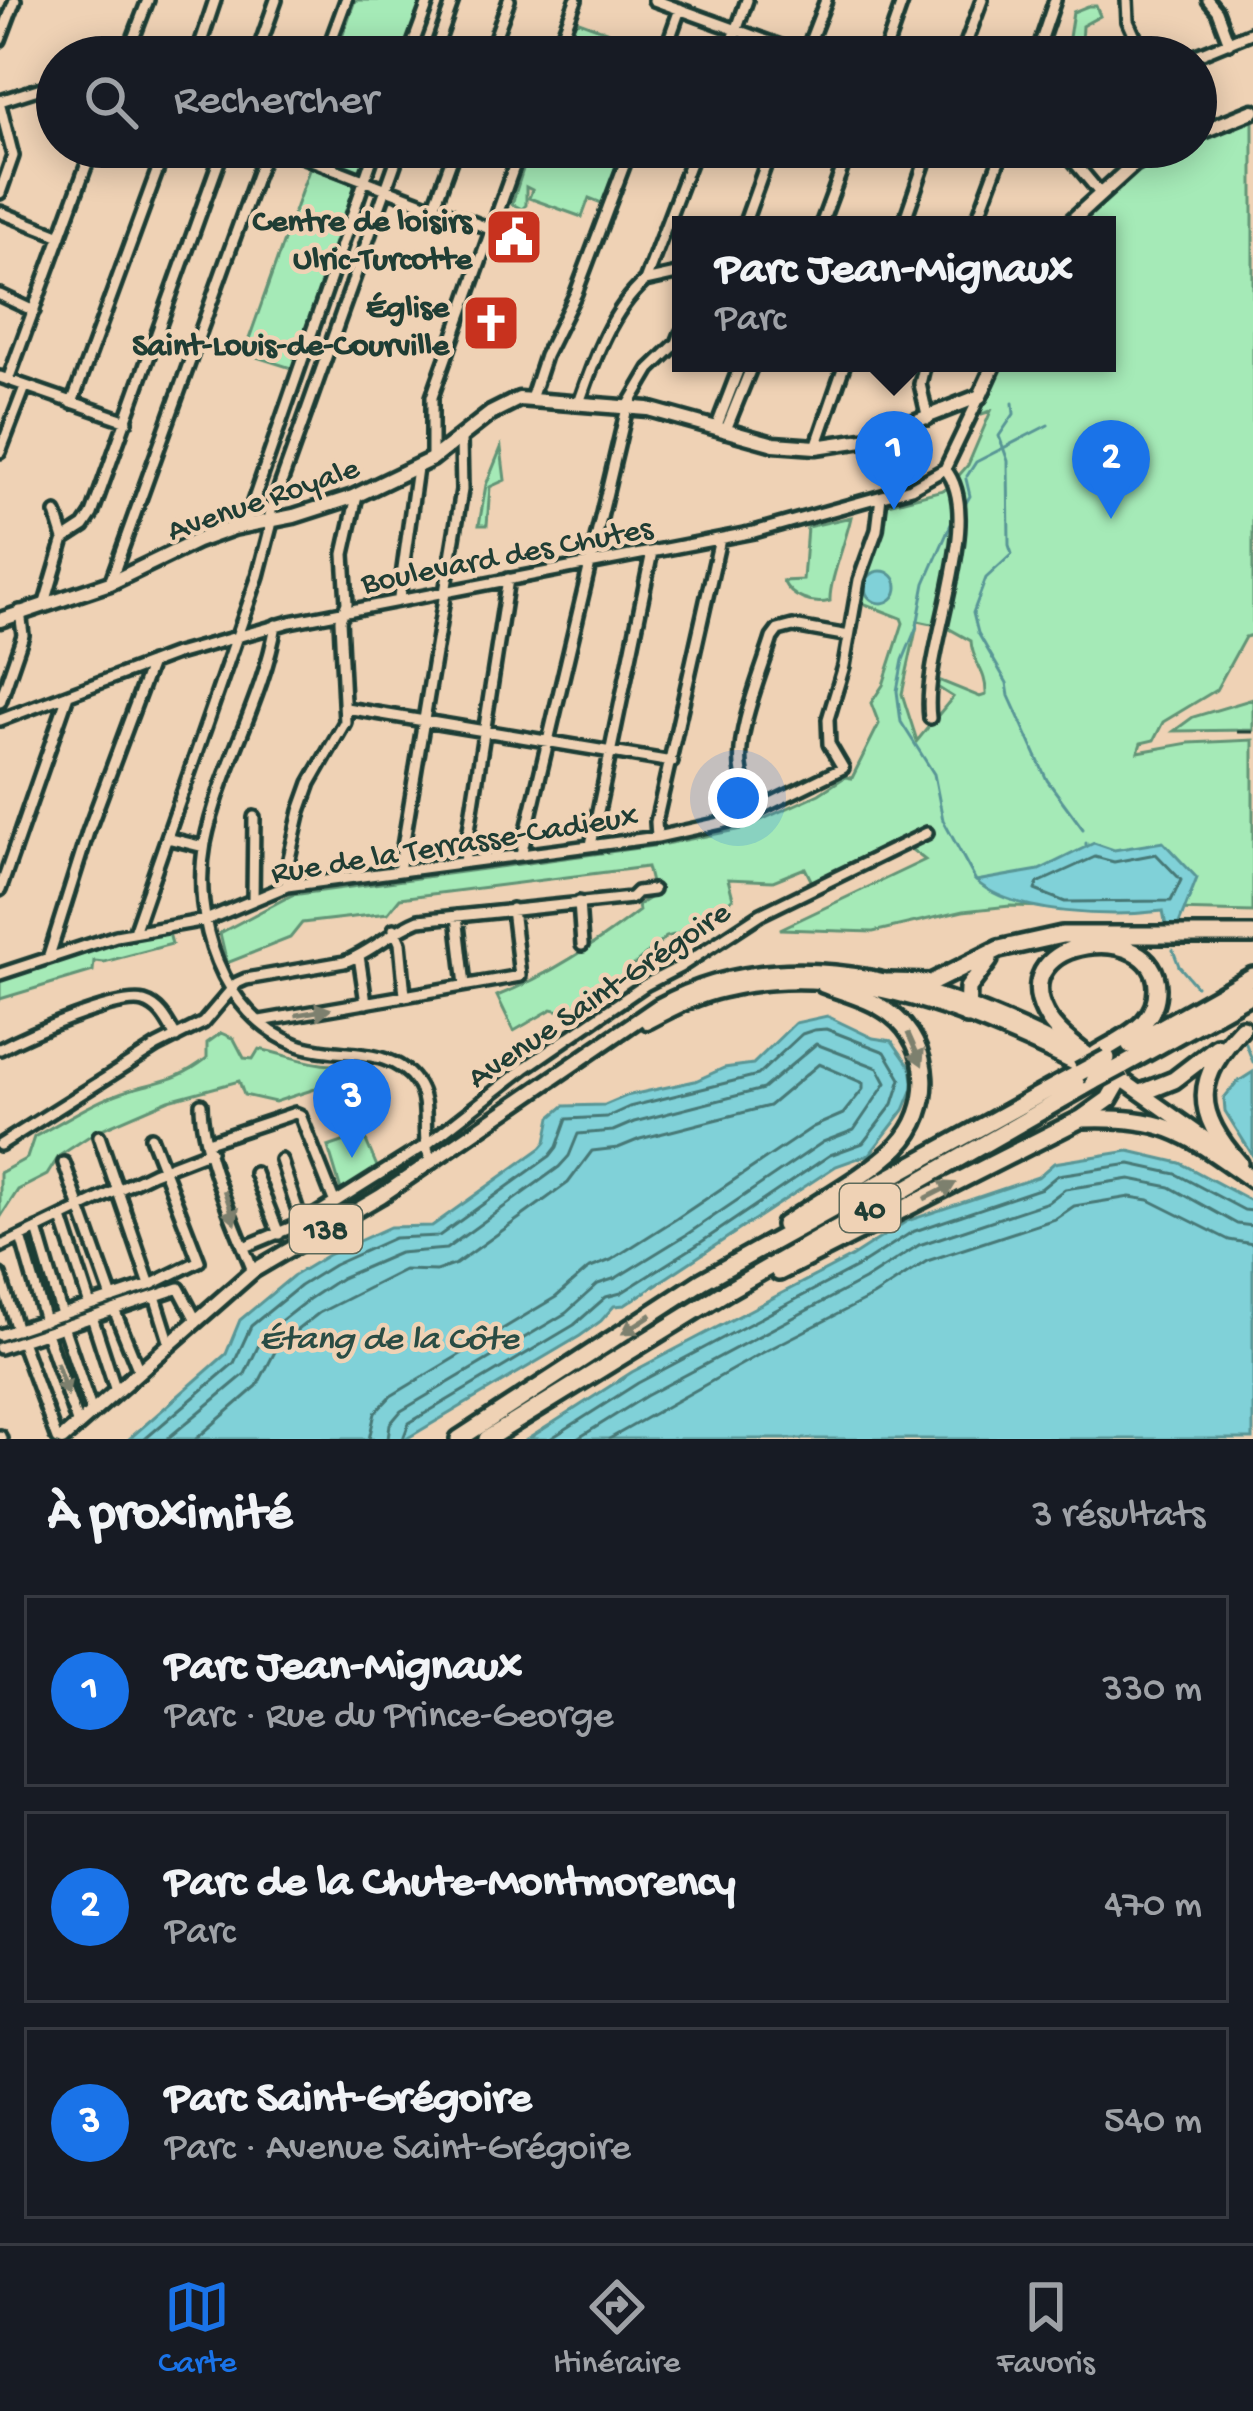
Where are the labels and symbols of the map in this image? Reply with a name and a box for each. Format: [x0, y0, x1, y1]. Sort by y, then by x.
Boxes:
place label: Centre de loisirs Ulric-Turcotte [253, 205, 474, 281]
public building icon: Centre de loisirs Ulric-Turcotte [483, 206, 545, 268]
place label: Église Saint-Louis-de-Courville [132, 291, 450, 367]
church icon: Église Saint-Louis-de-Courville [460, 292, 522, 354]
pin: 1 [855, 411, 933, 510]
pin: 2 [1072, 420, 1150, 519]
street label: Avenue Royale [163, 451, 366, 552]
street label: Boulevard des Chutes [357, 511, 657, 605]
your location [708, 768, 768, 828]
street label: Rue de la Terrasse-Cadieux [269, 799, 641, 895]
street label: Avenue Saint-Grégoire [462, 894, 740, 1099]
one-way arrow [294, 1002, 332, 1020]
one-way arrow [905, 1032, 925, 1067]
pin: 3 [313, 1059, 391, 1158]
one-way arrow [922, 1181, 957, 1201]
road number: 40 [840, 1184, 900, 1232]
one-way arrow [222, 1189, 240, 1225]
road number: 138 [290, 1205, 362, 1253]
one-way arrow [621, 1313, 654, 1335]
water label: Étang de la Côte [259, 1320, 520, 1363]
one-way arrow [53, 1361, 72, 1398]

